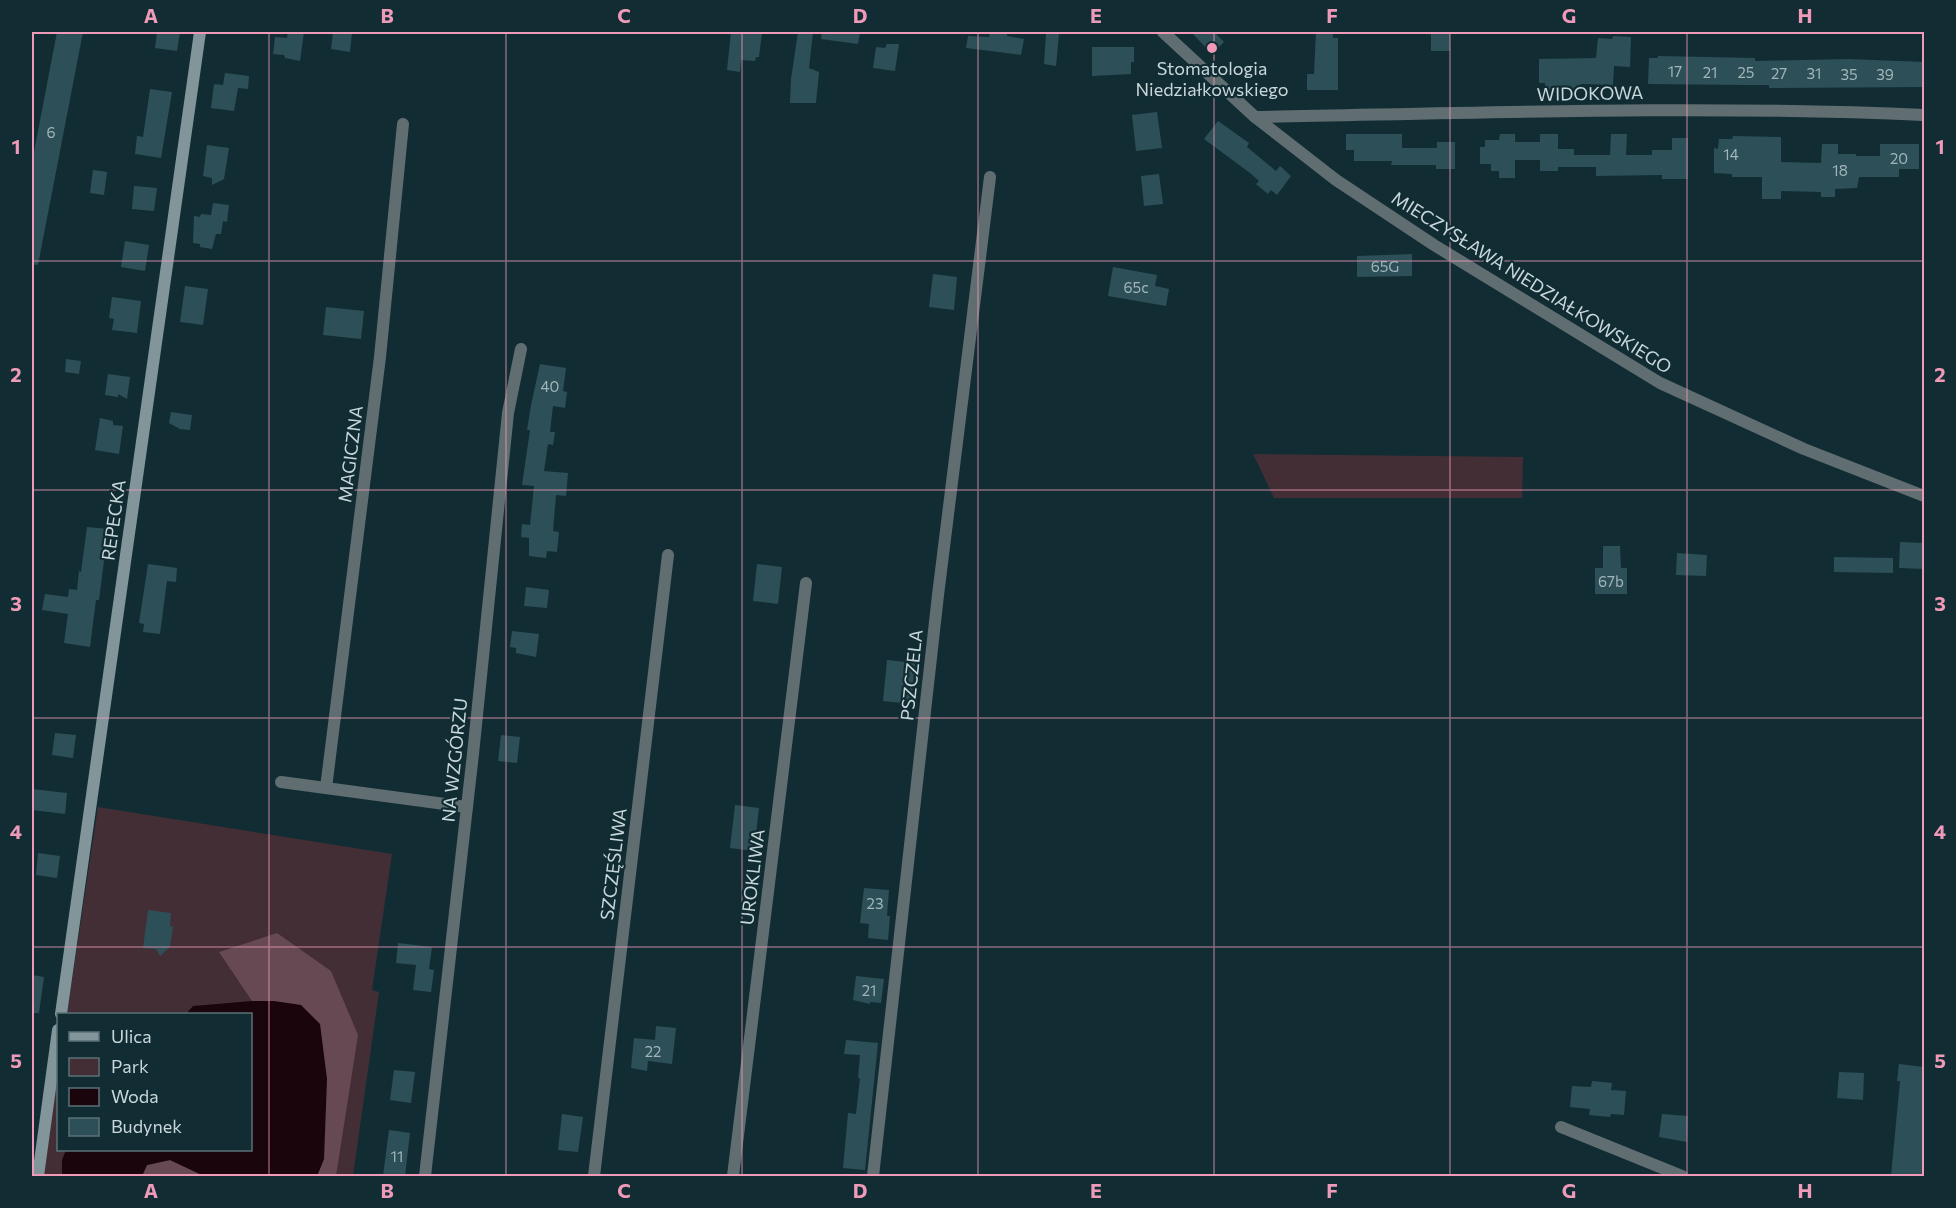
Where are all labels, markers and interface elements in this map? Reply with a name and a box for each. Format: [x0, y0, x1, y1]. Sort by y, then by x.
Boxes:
text: A [144, 3, 158, 27]
text: B [380, 3, 394, 27]
text: C [617, 3, 631, 27]
text: D [853, 3, 867, 27]
text: E [1090, 3, 1102, 27]
text: F [1326, 3, 1338, 27]
text: G [1562, 3, 1576, 27]
text: H [1798, 3, 1813, 27]
marker: Stomatologia Niedziałkowskiego [1205, 41, 1219, 55]
place label: Stomatologia Niedziałkowskiego [1135, 57, 1289, 100]
house number: 17 [1668, 62, 1682, 80]
house number: 21 [1703, 63, 1717, 81]
house number: 25 [1738, 63, 1754, 81]
house number: 27 [1771, 64, 1787, 82]
house number: 31 [1807, 64, 1821, 82]
house number: 35 [1840, 65, 1858, 83]
house number: 39 [1876, 65, 1894, 83]
street label: WIDOKOWA [1537, 81, 1643, 105]
house number: 6 [46, 123, 56, 141]
text: 1 [11, 134, 21, 158]
text: 1 [1935, 134, 1945, 158]
house number: 14 [1723, 145, 1739, 163]
house number: 20 [1890, 149, 1908, 167]
house number: 18 [1832, 161, 1848, 179]
street label: MIECZYSŁAWA NIEDZIAŁKOWSKIEGO [1388, 186, 1676, 378]
house number: 65G [1371, 257, 1399, 275]
house number: 65c [1123, 278, 1149, 296]
text: 2 [10, 362, 22, 386]
text: 2 [1934, 362, 1946, 386]
house number: 40 [541, 377, 559, 395]
street label: MAGICZNA [333, 404, 367, 504]
street label: REPECKA [96, 478, 130, 562]
house number: 67b [1598, 572, 1624, 590]
text: 3 [10, 591, 22, 615]
text: 3 [1934, 591, 1946, 615]
street label: PSZCZELA [895, 628, 927, 722]
street label: NA WZGÓRZU [437, 697, 471, 823]
street label: SZCZĘŚLIWA [595, 807, 631, 921]
text: 4 [10, 819, 22, 843]
text: 4 [1934, 819, 1946, 843]
street label: UROKLIWA [735, 828, 769, 926]
house number: 23 [867, 894, 883, 912]
house number: 21 [862, 981, 876, 999]
legend [57, 1013, 252, 1151]
text: Ulica [111, 1025, 152, 1047]
house number: 22 [645, 1042, 661, 1060]
text: 5 [10, 1048, 22, 1072]
text: 5 [1934, 1048, 1946, 1072]
text: Park [111, 1055, 149, 1077]
text: Woda [111, 1085, 159, 1107]
text: Budynek [111, 1115, 182, 1137]
house number: 11 [391, 1147, 403, 1165]
text: A [144, 1178, 158, 1202]
text: B [380, 1178, 394, 1202]
text: C [617, 1178, 631, 1202]
text: D [853, 1178, 867, 1202]
text: E [1090, 1178, 1102, 1202]
text: F [1326, 1178, 1338, 1202]
text: G [1562, 1178, 1576, 1202]
text: H [1798, 1178, 1813, 1202]

